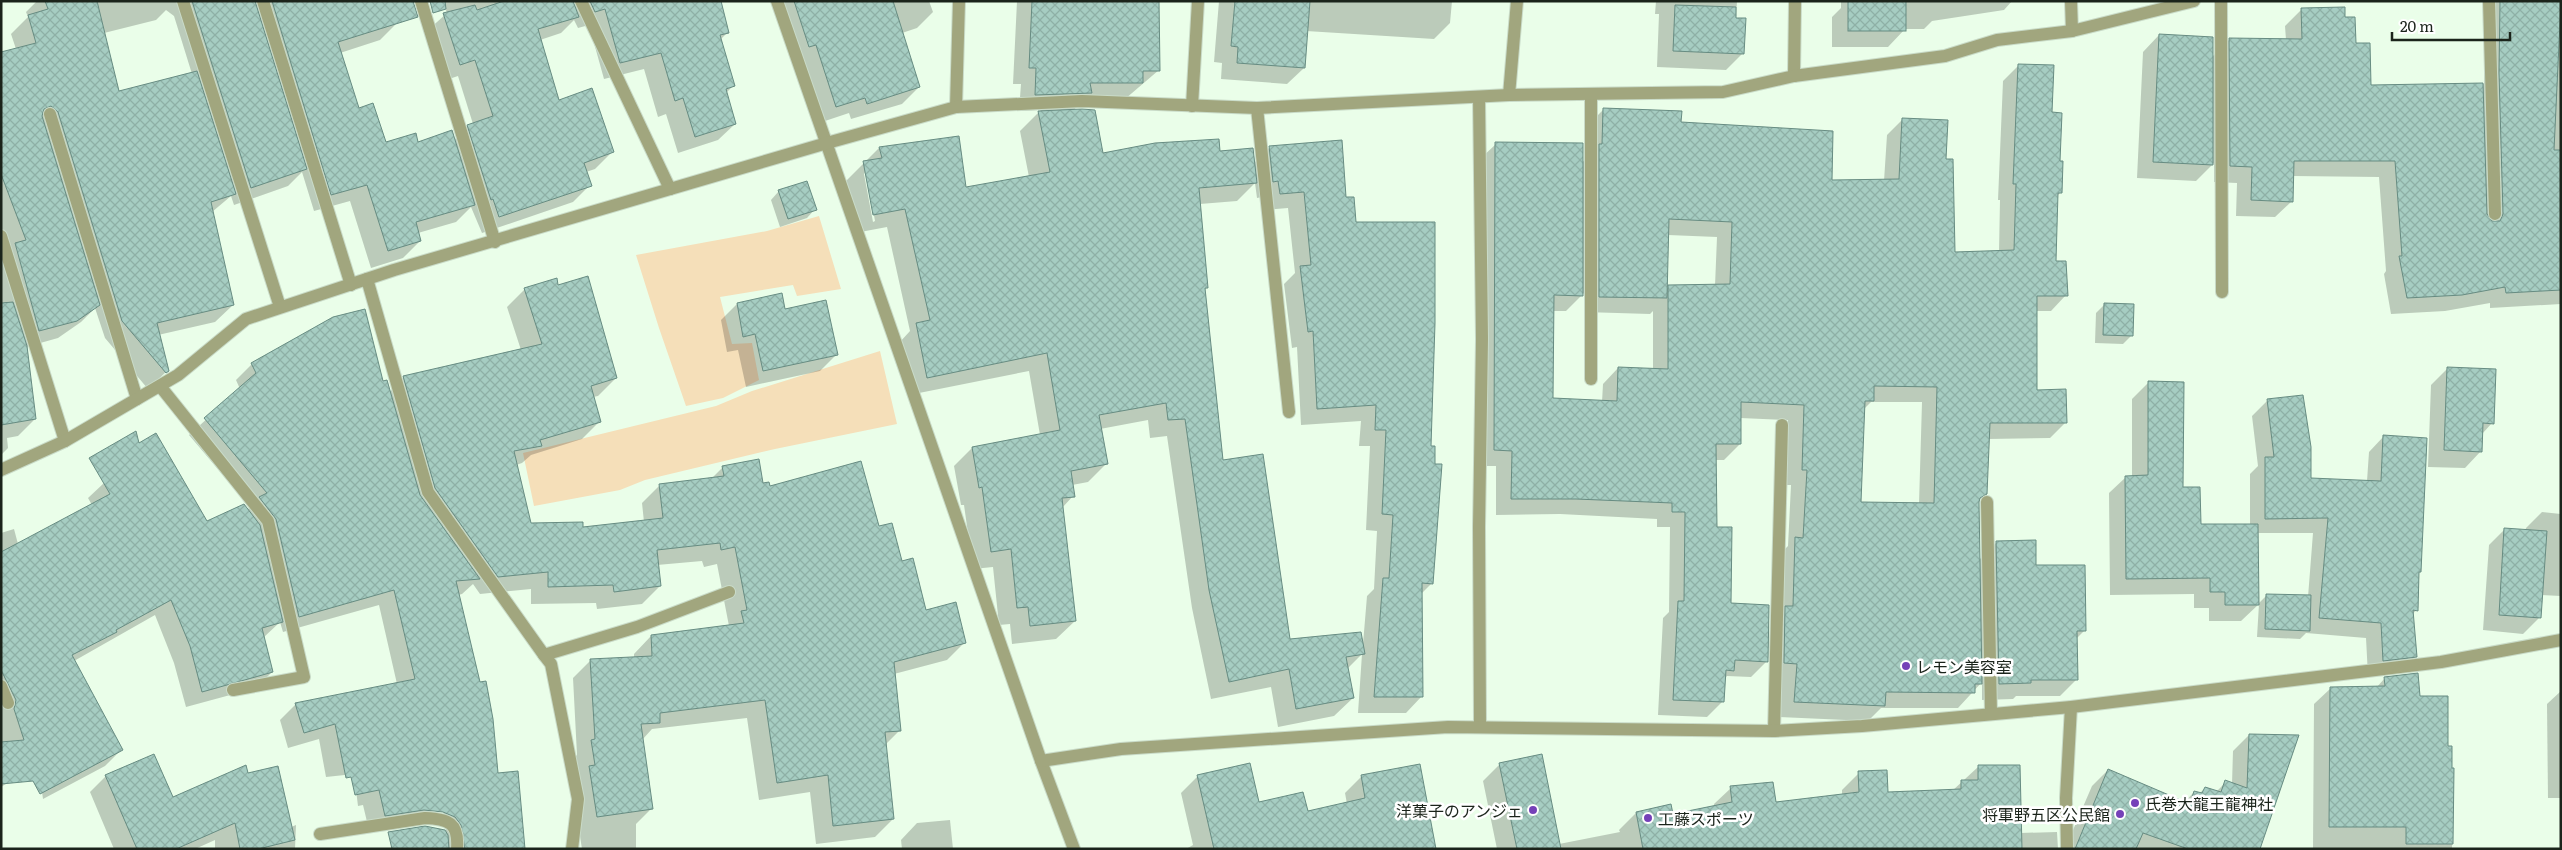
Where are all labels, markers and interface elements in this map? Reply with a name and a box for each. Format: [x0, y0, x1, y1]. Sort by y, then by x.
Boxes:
scale bar [2392, 10, 2510, 42]
text: 20 m [2400, 14, 2434, 37]
place label: レモン美容室 [1916, 654, 2012, 678]
marker: レモン美容室 [1900, 660, 1912, 672]
place label: 氏巻大龍王龍神社 [2145, 791, 2273, 815]
marker: 氏巻大龍王龍神社 [2129, 797, 2141, 809]
place label: 洋菓子のアンジェ [1396, 798, 1523, 822]
place label: 将軍野五区公民館 [1982, 802, 2110, 826]
marker: 洋菓子のアンジェ [1527, 804, 1539, 816]
place label: 工藤スポーツ [1658, 806, 1754, 830]
marker: 将軍野五区公民館 [2114, 808, 2126, 820]
marker: 工藤スポーツ [1642, 812, 1654, 824]

